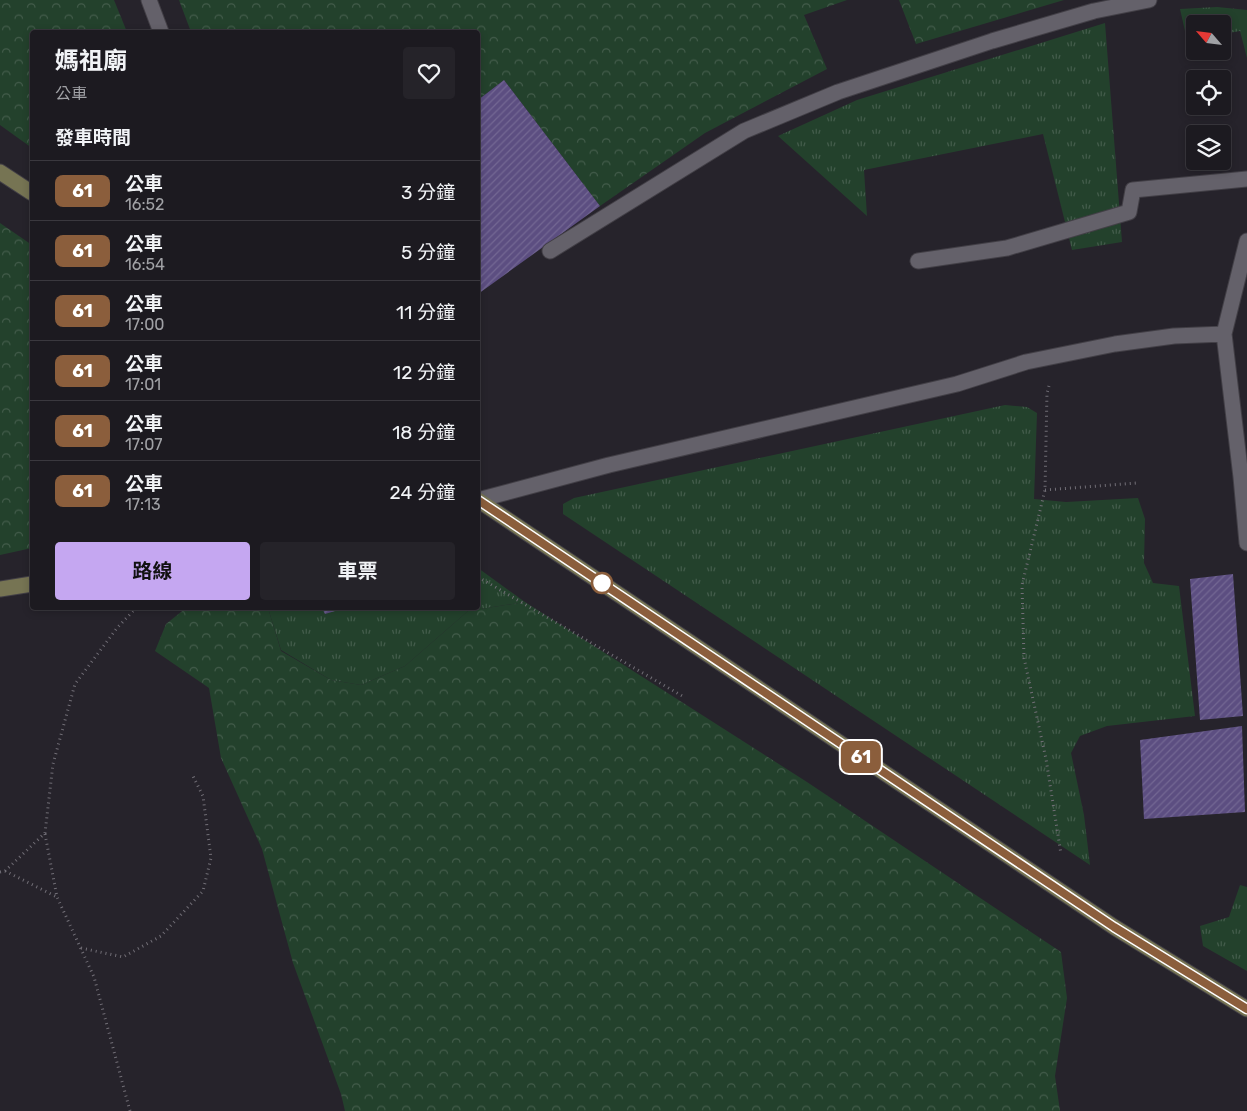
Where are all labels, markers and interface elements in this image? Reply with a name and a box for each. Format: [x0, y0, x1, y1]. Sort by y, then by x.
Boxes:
north arrow [1186, 15, 1231, 60]
map controls [1186, 15, 1231, 170]
text: 媽祖廟 [55, 47, 127, 75]
button: heart [403, 47, 455, 99]
button: locate [1186, 70, 1231, 115]
text: 公車 [55, 84, 87, 103]
button: layers [1186, 125, 1231, 170]
text: 發車時間 [55, 126, 131, 149]
text: 公車 [125, 172, 163, 195]
text: 61 [72, 180, 93, 202]
text: 3 分鐘 [401, 181, 455, 204]
text: 16:52 [125, 195, 165, 214]
text: 公車 [125, 232, 163, 255]
text: 61 [72, 240, 93, 262]
text: 5 分鐘 [401, 241, 455, 264]
text: 16:54 [125, 255, 165, 274]
text: 公車 [125, 292, 163, 315]
text: 61 [72, 300, 93, 322]
text: 11 分鐘 [396, 301, 455, 324]
text: 17:00 [125, 315, 164, 334]
text: 公車 [125, 352, 163, 375]
text: 61 [72, 360, 93, 382]
text: 12 分鐘 [393, 361, 455, 384]
text: 17:01 [125, 375, 161, 394]
text: 公車 [125, 412, 163, 435]
text: 61 [72, 420, 93, 442]
text: 18 分鐘 [392, 421, 455, 444]
text: 17:07 [125, 435, 163, 454]
text: 公車 [125, 472, 163, 495]
text: 61 [72, 480, 93, 502]
text: 24 分鐘 [390, 481, 455, 504]
text: 17:13 [125, 495, 161, 514]
button: 路線 [55, 542, 250, 600]
button: 車票 [260, 542, 455, 600]
unlabelled marker [591, 572, 613, 594]
line badge: 61 [838, 741, 884, 773]
text: 61 [851, 746, 871, 768]

